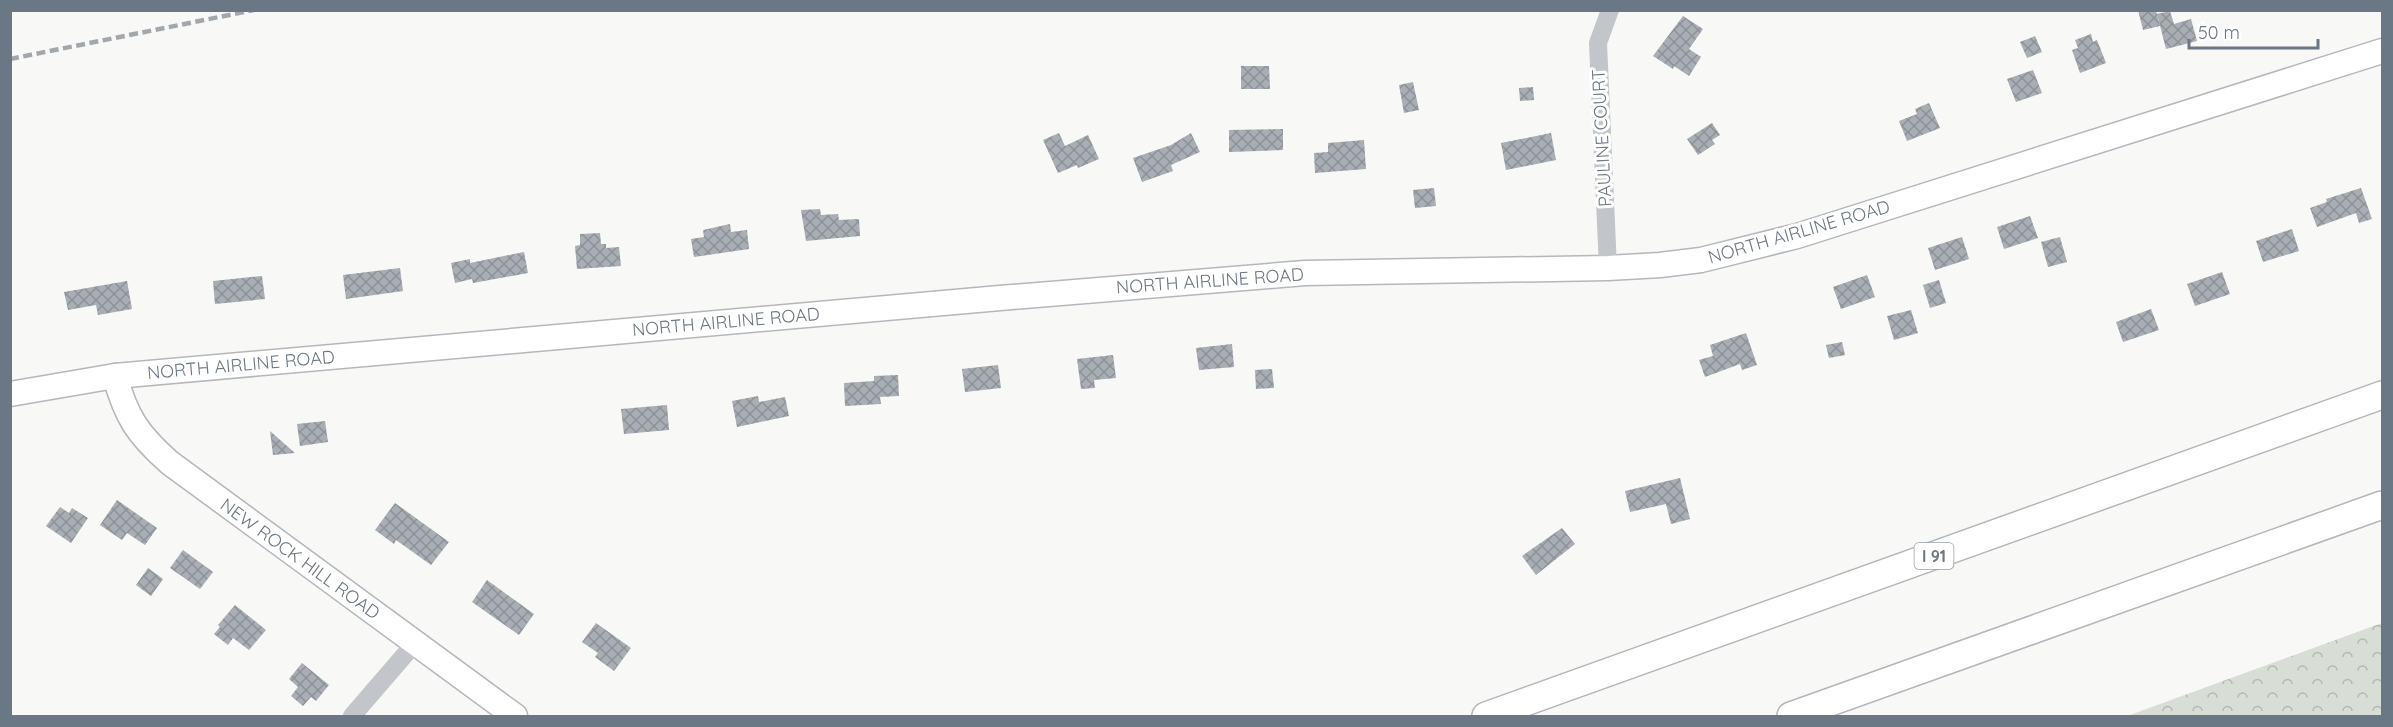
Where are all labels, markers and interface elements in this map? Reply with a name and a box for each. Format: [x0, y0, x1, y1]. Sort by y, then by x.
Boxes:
scale bar [2189, 12, 2318, 50]
text: 50 m [2198, 21, 2240, 44]
street label: PAULINE COURT [1586, 69, 1617, 207]
street label: NORTH AIRLINE ROAD [1705, 195, 1892, 269]
street label: NORTH AIRLINE ROAD [1115, 262, 1305, 299]
street label: NORTH AIRLINE ROAD [631, 302, 821, 341]
street label: NORTH AIRLINE ROAD [146, 345, 336, 384]
street label: NEW ROCK HILL ROAD [216, 493, 385, 624]
road number: I 91 [1914, 543, 1954, 569]

